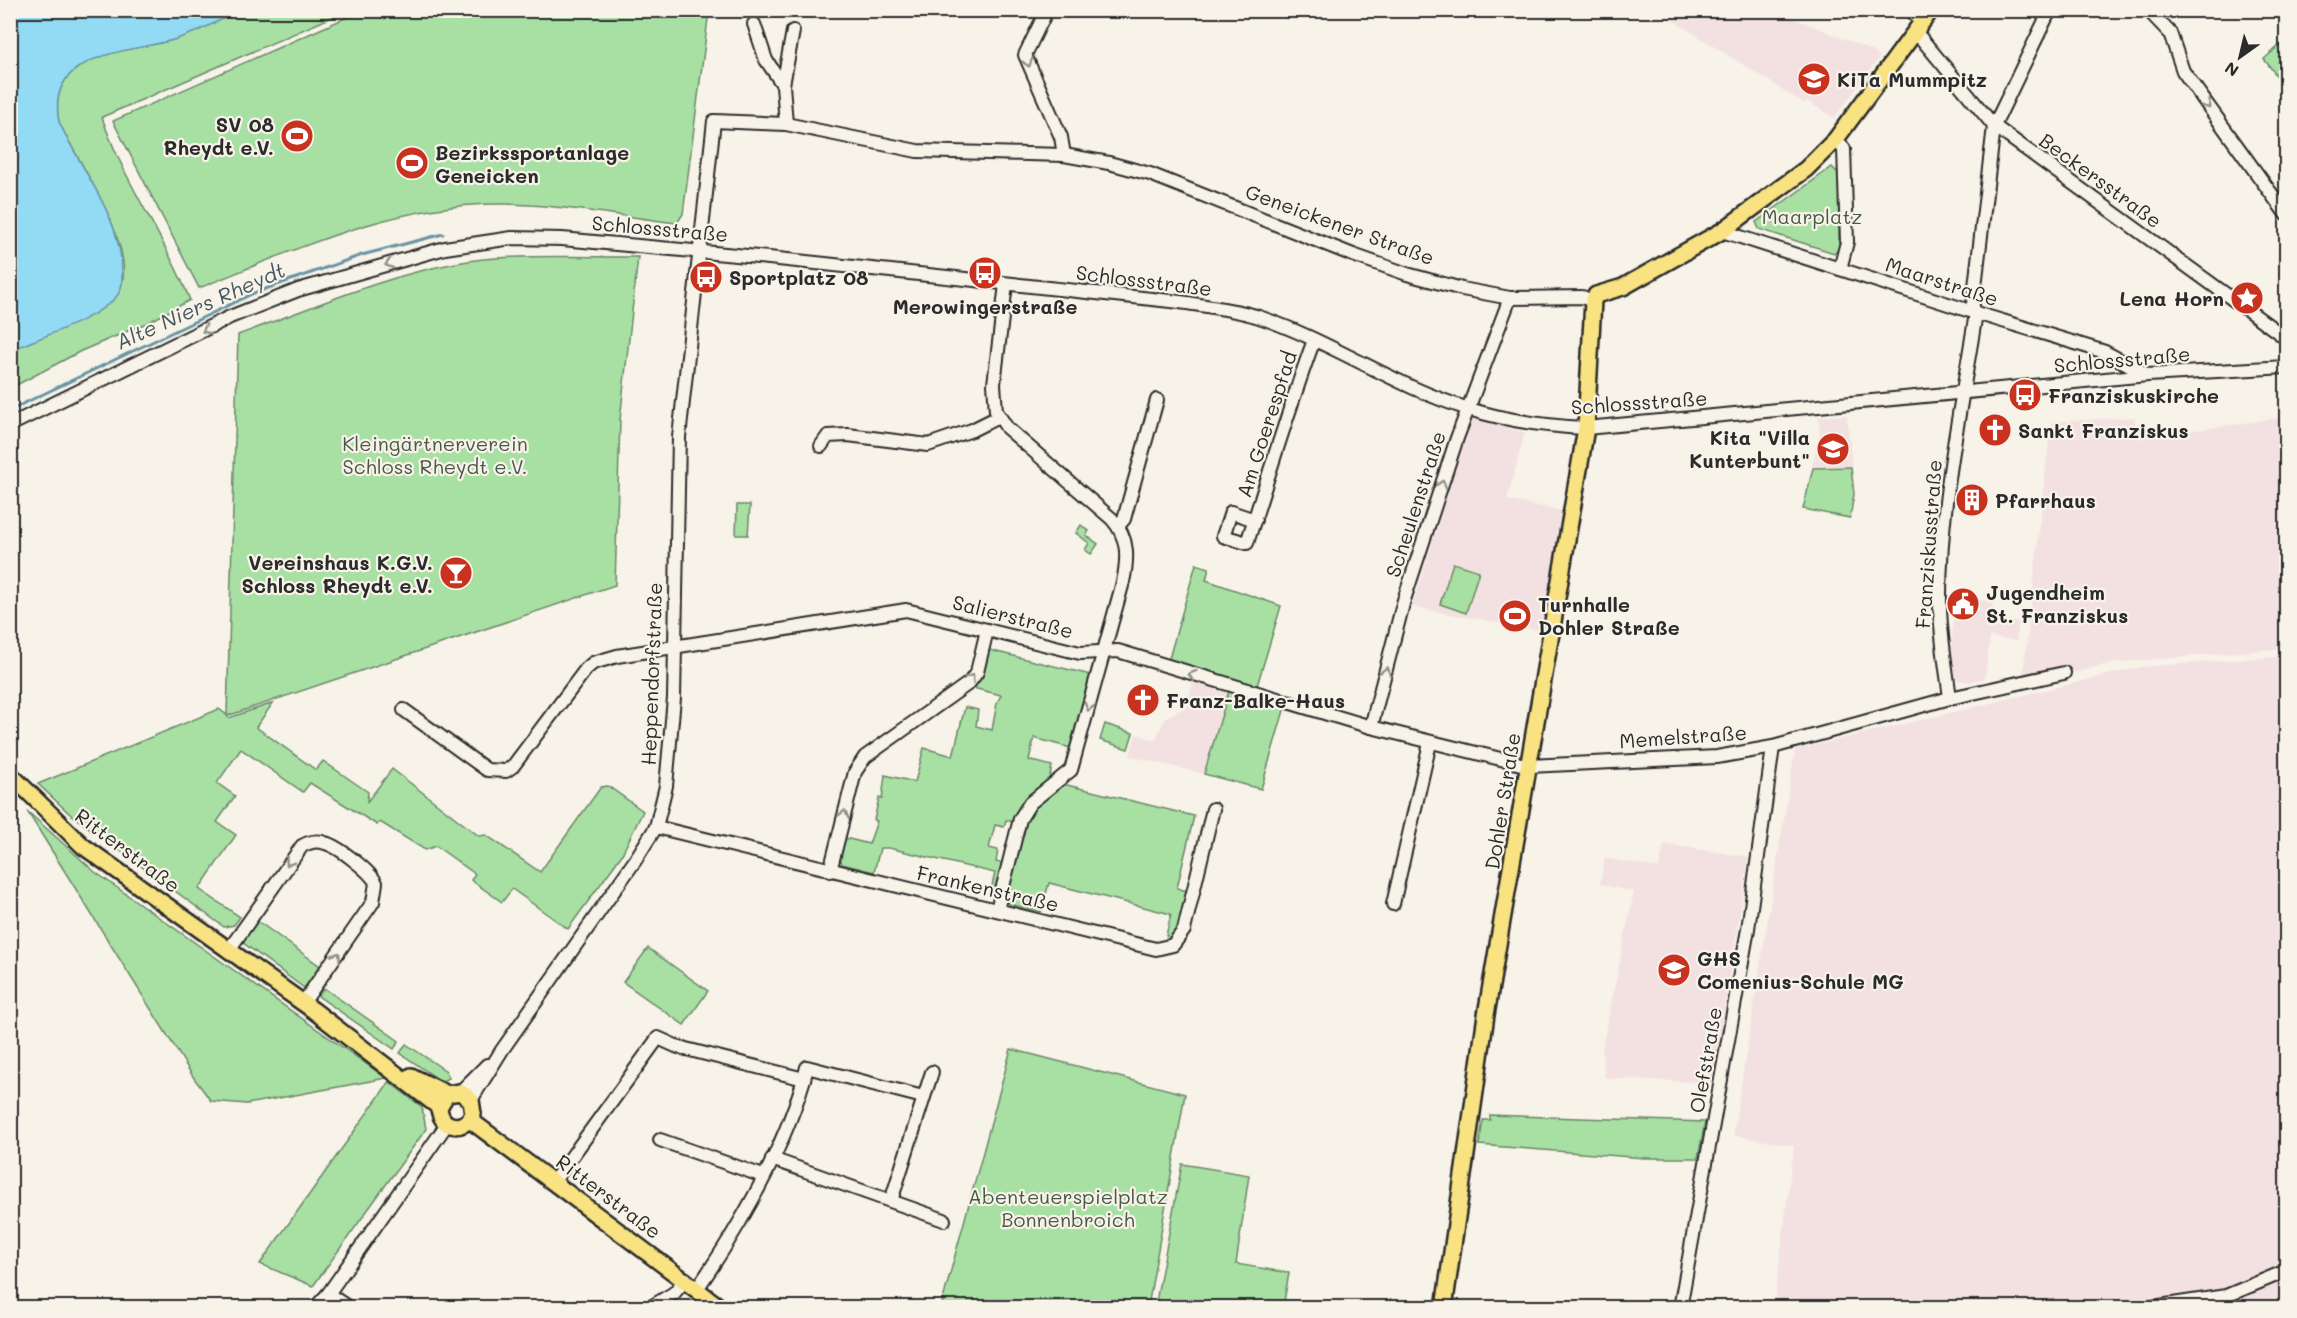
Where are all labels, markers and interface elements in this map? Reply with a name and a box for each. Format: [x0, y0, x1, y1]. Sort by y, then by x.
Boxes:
north arrow [2210, 27, 2270, 87]
one-way arrow [1021, 57, 1033, 68]
text: N [2220, 58, 2242, 82]
school or university icon: KiTa Mummpitz [1796, 61, 1832, 97]
place label: KiTa Mummpitz [1837, 66, 1987, 92]
one-way arrow [2200, 98, 2211, 109]
place label: SV 08 Rheydt e.V. [164, 111, 274, 160]
sports icon: SV 08 Rheydt e.V. [279, 118, 315, 154]
street label: Beckersstraße [2035, 127, 2167, 233]
place label: Bezirkssportanlage Geneicken [435, 139, 629, 188]
sports icon: Bezirkssportanlage Geneicken [394, 145, 430, 181]
street label: Geneickener Straße [1242, 178, 1438, 270]
park label: Maarplatz [1762, 203, 1862, 229]
street label: Schlossstraße [591, 209, 729, 247]
street label: Maarstraße [1882, 251, 2002, 311]
water label: Alte Niers Rheydt [111, 255, 289, 355]
bus stop icon: Merowingerstraße [967, 255, 1003, 291]
one-way arrow [384, 257, 395, 269]
bus stop icon: Sportplatz 08 [688, 259, 724, 295]
street label: Schlossstraße [1075, 259, 1213, 301]
place label: Sportplatz 08 [729, 264, 868, 290]
place icon: Lena Horn [2229, 280, 2265, 316]
place label: Lena Horn [2119, 285, 2224, 311]
place label: Merowingerstraße [893, 293, 1077, 319]
one-way arrow [201, 322, 212, 334]
street label: Schlossstraße [2053, 340, 2191, 378]
street label: Am Goerespfad [1230, 347, 1302, 501]
bus stop icon: Franziskuskirche [2007, 377, 2043, 413]
place label: Franziskuskirche [2048, 382, 2219, 408]
street label: Schlossstraße [1570, 384, 1708, 420]
church icon: Sankt Franziskus [1977, 412, 2013, 448]
place label: Sankt Franziskus [2018, 417, 2189, 443]
place label: Kita "Villa Kunterbunt" [1689, 424, 1810, 473]
street label: Scheulenstraße [1379, 428, 1451, 580]
park label: Kleingärtnerverein Schloss Rheydt e.V. [342, 430, 528, 479]
school or university icon: Kita "Villa Kunterbunt" [1815, 431, 1851, 467]
street label: Franziskusstraße [1909, 459, 1947, 629]
one-way arrow [1434, 479, 1447, 490]
building icon: Pfarrhaus [1954, 482, 1990, 518]
place label: Pfarrhaus [1995, 487, 2096, 513]
place label: Vereinshaus K.G.V. Schloss Rheydt e.V. [242, 549, 433, 598]
bar icon: Vereinshaus K.G.V. Schloss Rheydt e.V. [438, 555, 474, 591]
place label: Jugendheim St. Franziskus [1986, 579, 2128, 628]
street label: Heppendorfstraße [635, 582, 667, 766]
public building icon: Jugendheim St. Franziskus [1945, 586, 1981, 622]
street label: Salierstraße [950, 588, 1076, 644]
place label: Turnhalle Dohler Straße [1538, 591, 1680, 640]
sports icon: Turnhalle Dohler Straße [1497, 598, 1533, 634]
one-way arrow [1378, 666, 1391, 676]
one-way arrow [1187, 670, 1198, 682]
one-way arrow [964, 674, 975, 685]
church icon: Franz-Balke-Haus [1125, 682, 1161, 718]
place label: Franz-Balke-Haus [1166, 687, 1345, 713]
one-way arrow [1084, 701, 1096, 712]
street label: Memelstraße [1618, 719, 1748, 753]
street label: Dohler Straße [1478, 731, 1526, 871]
street label: Ritterstraße [70, 802, 186, 898]
one-way arrow [836, 810, 849, 820]
one-way arrow [285, 855, 296, 866]
street label: Frankenstraße [914, 859, 1062, 917]
place label: GHS Comenius-Schule MG [1697, 945, 1904, 994]
one-way arrow [330, 951, 341, 962]
school or university icon: GHS Comenius-Schule MG [1656, 952, 1692, 988]
street label: Olefstraße [1683, 1005, 1727, 1115]
street label: Ritterstraße [551, 1148, 667, 1244]
park label: Abenteuerspielplatz Bonnenbroich [968, 1183, 1168, 1232]

